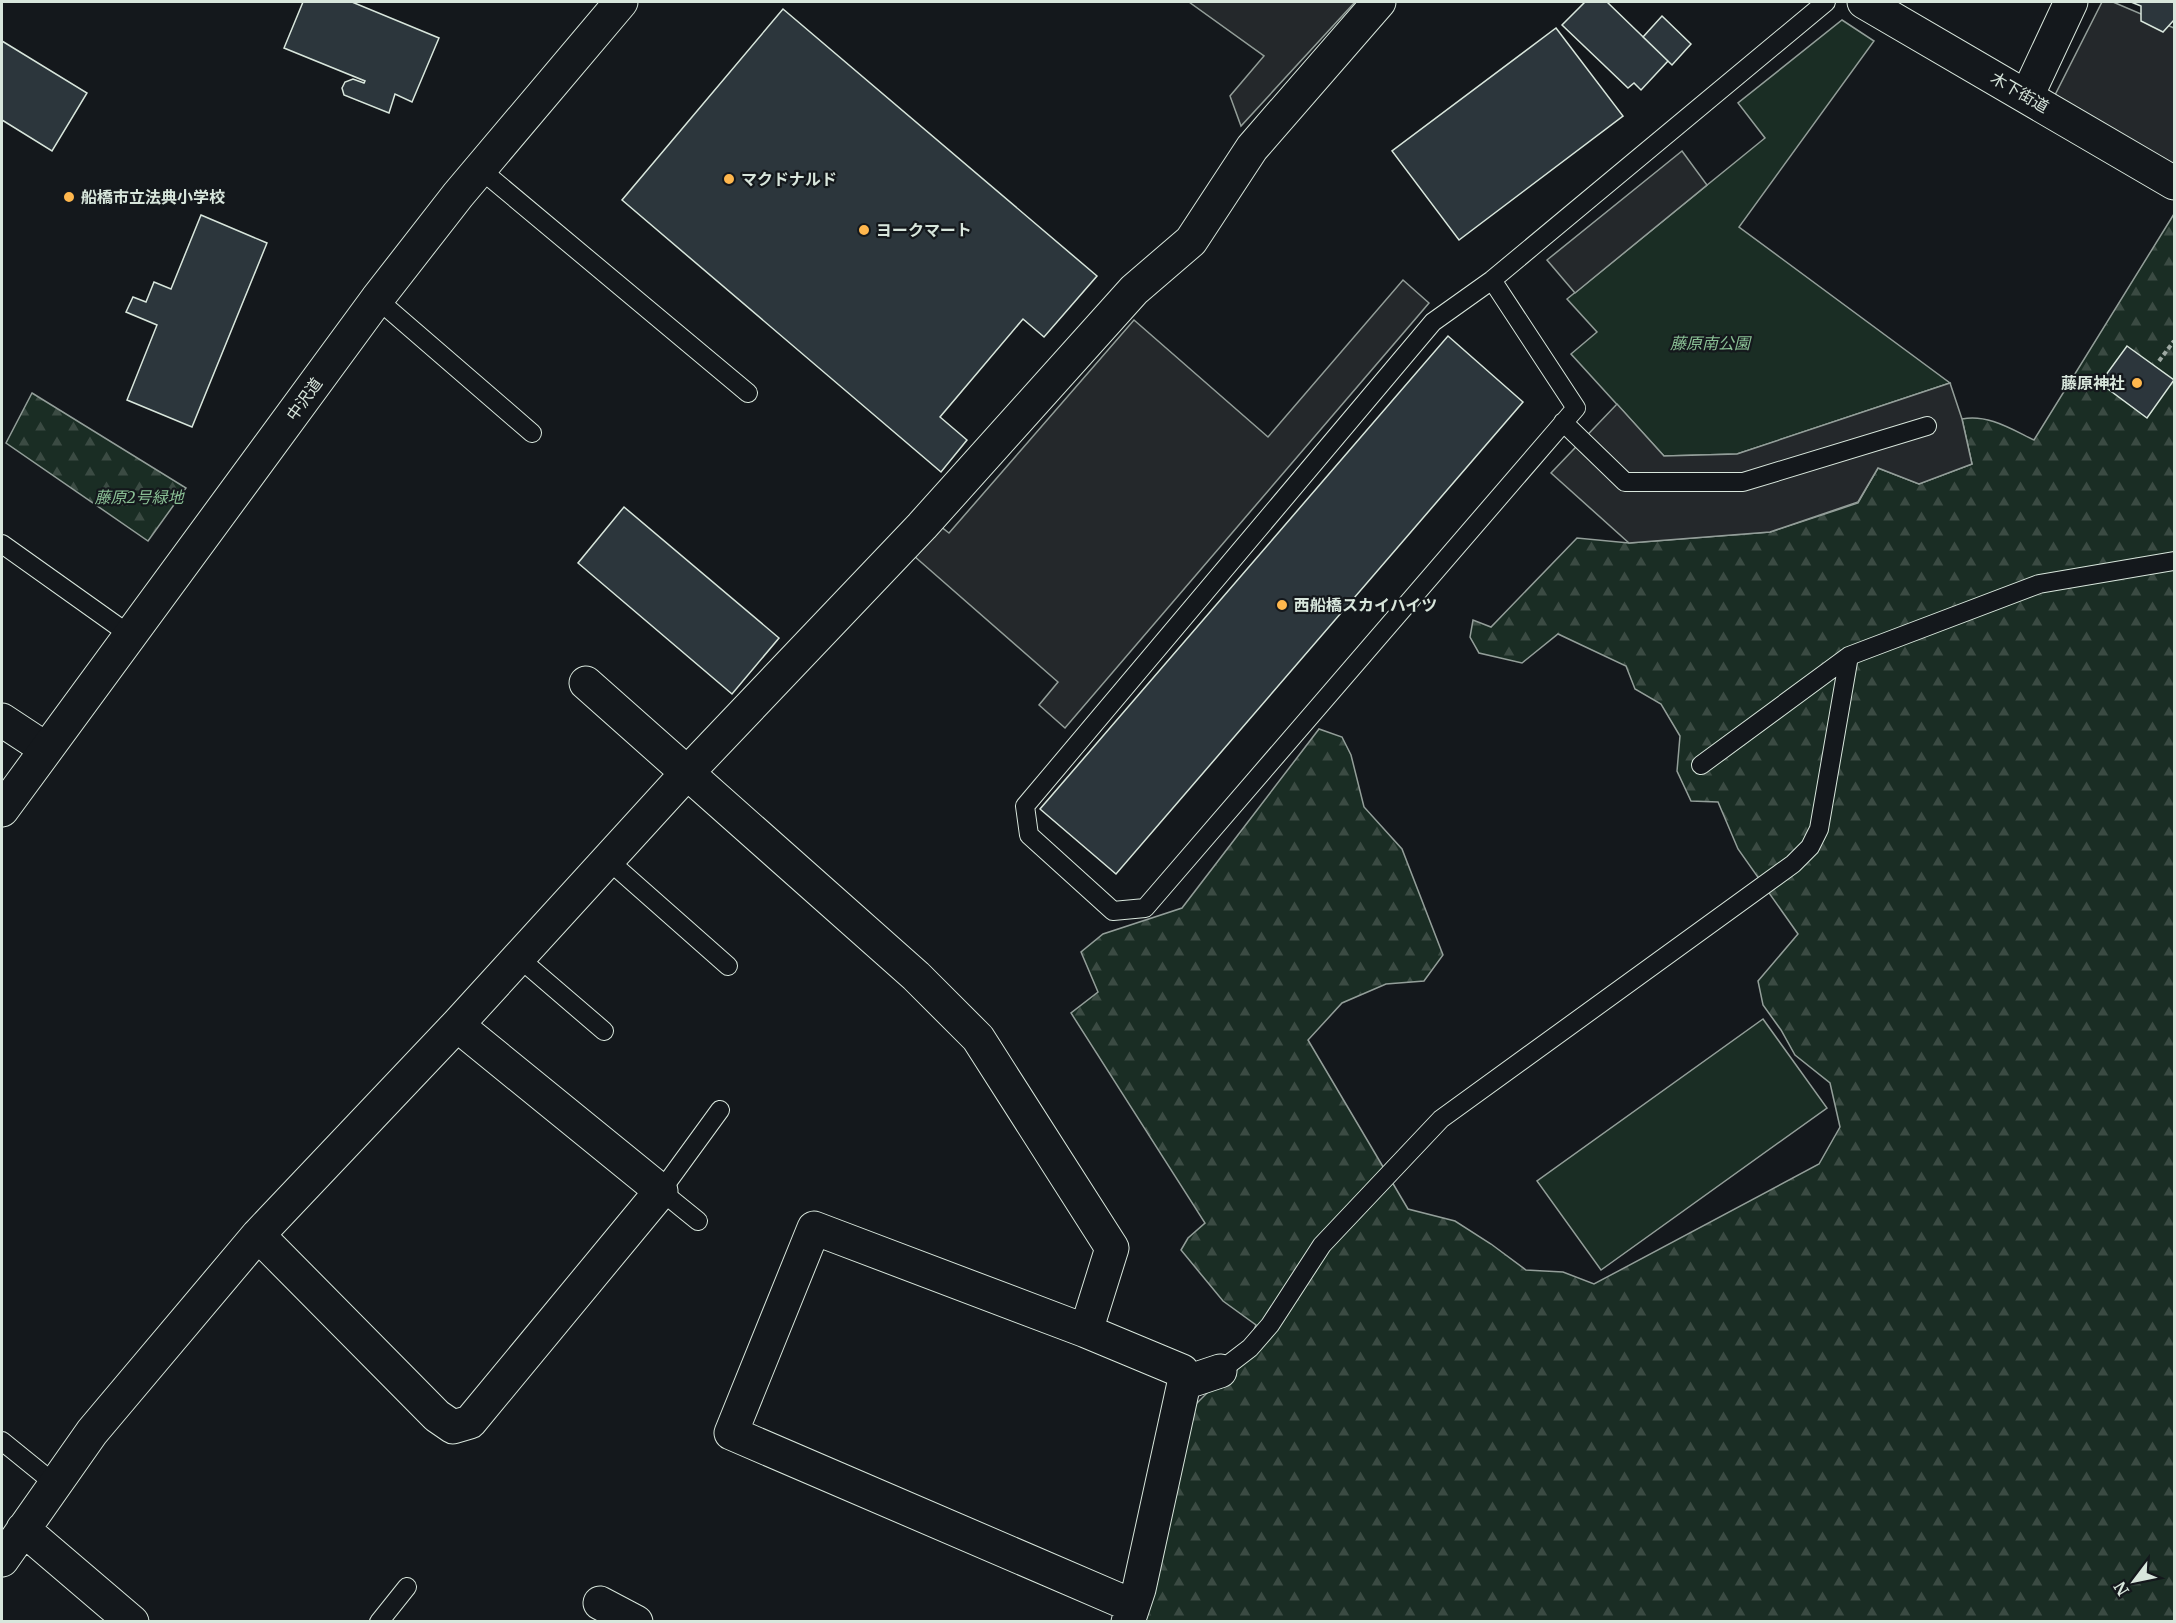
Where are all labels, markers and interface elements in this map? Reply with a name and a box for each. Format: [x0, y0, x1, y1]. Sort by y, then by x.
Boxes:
street label: 木下街道 [1987, 67, 2053, 117]
place label: マクドナルド [741, 169, 837, 189]
marker: マクドナルド [722, 172, 736, 186]
place label: 船橋市立法典小学校 [81, 187, 225, 207]
marker: 船橋市立法典小学校 [62, 190, 76, 204]
place label: ヨークマート [876, 220, 972, 240]
marker: ヨークマート [857, 223, 871, 237]
park label: 藤原南公園 [1670, 333, 1752, 353]
place label: 藤原神社 [2061, 373, 2125, 393]
street label: 中沢道 [282, 374, 326, 424]
marker: 藤原神社 [2130, 376, 2144, 390]
park label: 藤原2号緑地 [94, 487, 186, 507]
place label: 西船橋スカイハイツ [1294, 595, 1437, 615]
marker: 西船橋スカイハイツ [1275, 598, 1289, 612]
north arrow [2104, 1551, 2164, 1611]
text: N [2109, 1578, 2133, 1600]

